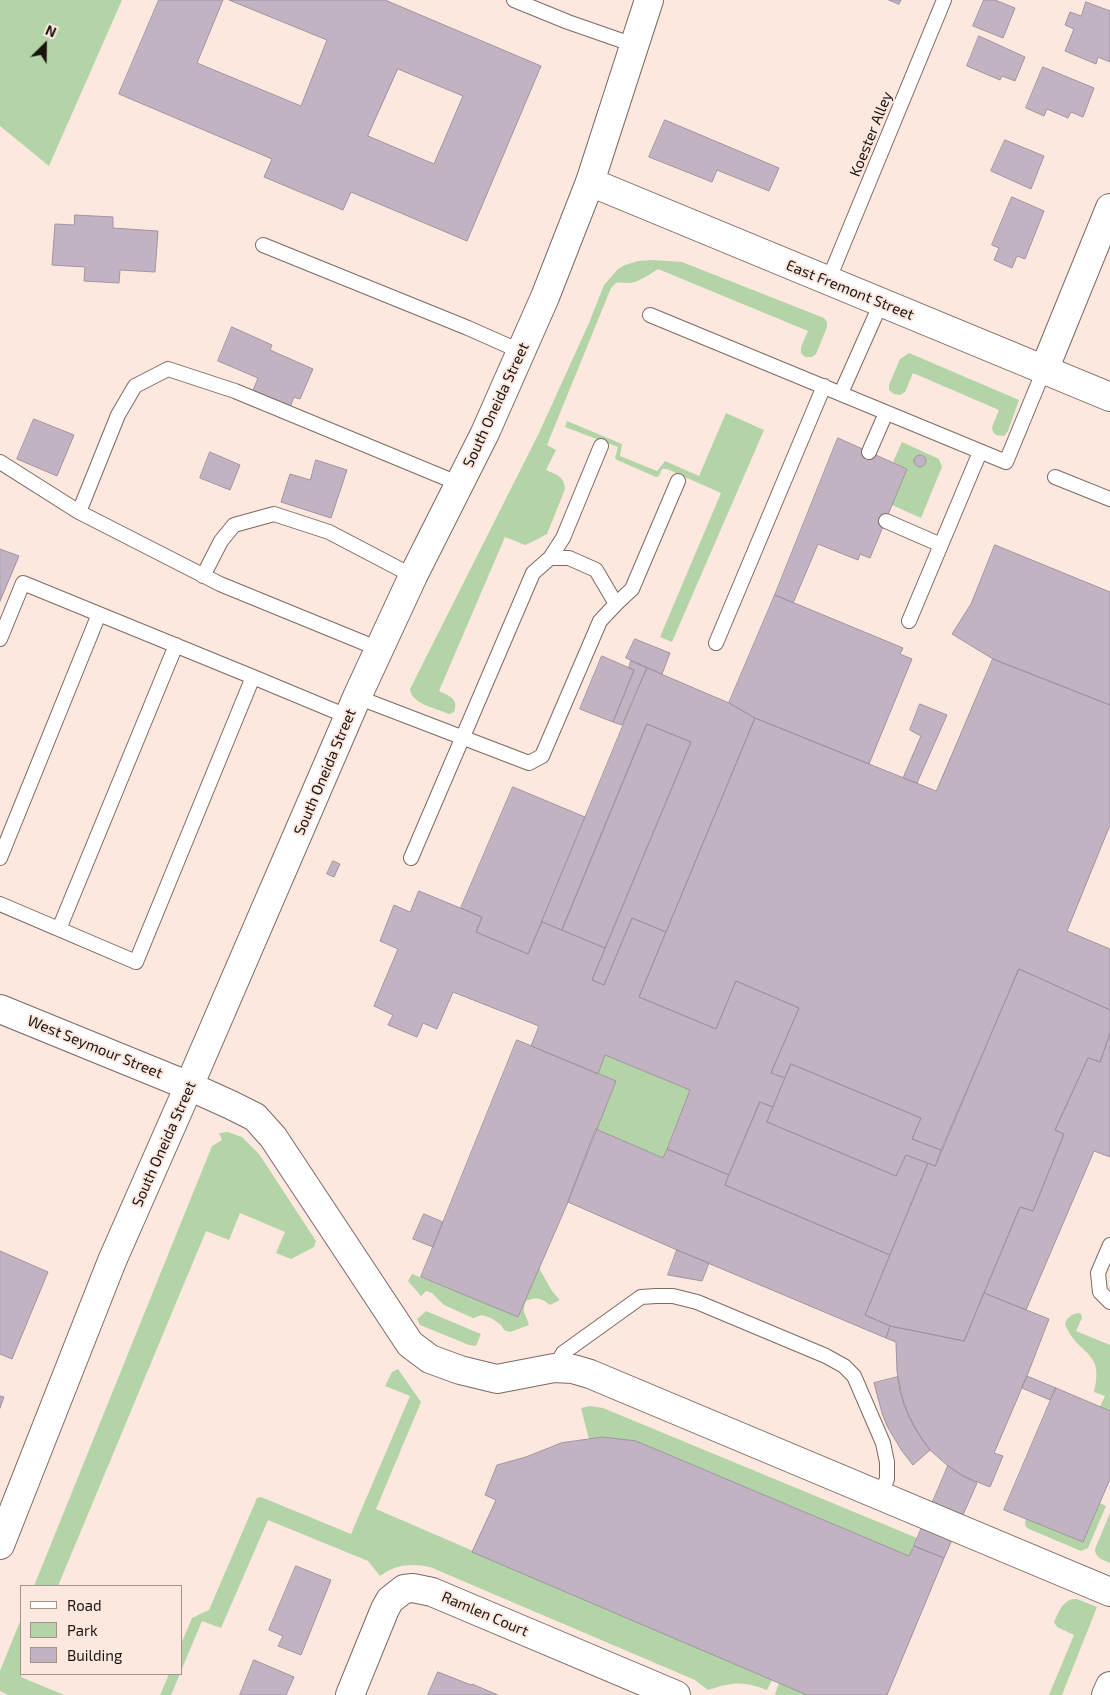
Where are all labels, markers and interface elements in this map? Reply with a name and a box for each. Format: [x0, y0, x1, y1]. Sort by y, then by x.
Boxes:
north arrow [20, 20, 70, 70]
text: N [43, 21, 59, 41]
street label: Koester Alley [846, 89, 896, 179]
street label: East Fremont Street [784, 256, 916, 324]
street label: South Oneida Street [459, 340, 533, 470]
street label: South Oneida Street [290, 706, 360, 838]
street label: West Seymour Street [25, 1012, 165, 1082]
street label: South Oneida Street [128, 1078, 200, 1210]
legend [20, 1585, 182, 1675]
street label: Ramlen Court [439, 1588, 531, 1640]
text: Road [67, 1596, 102, 1614]
text: Park [67, 1621, 98, 1639]
text: Building [67, 1646, 122, 1664]

